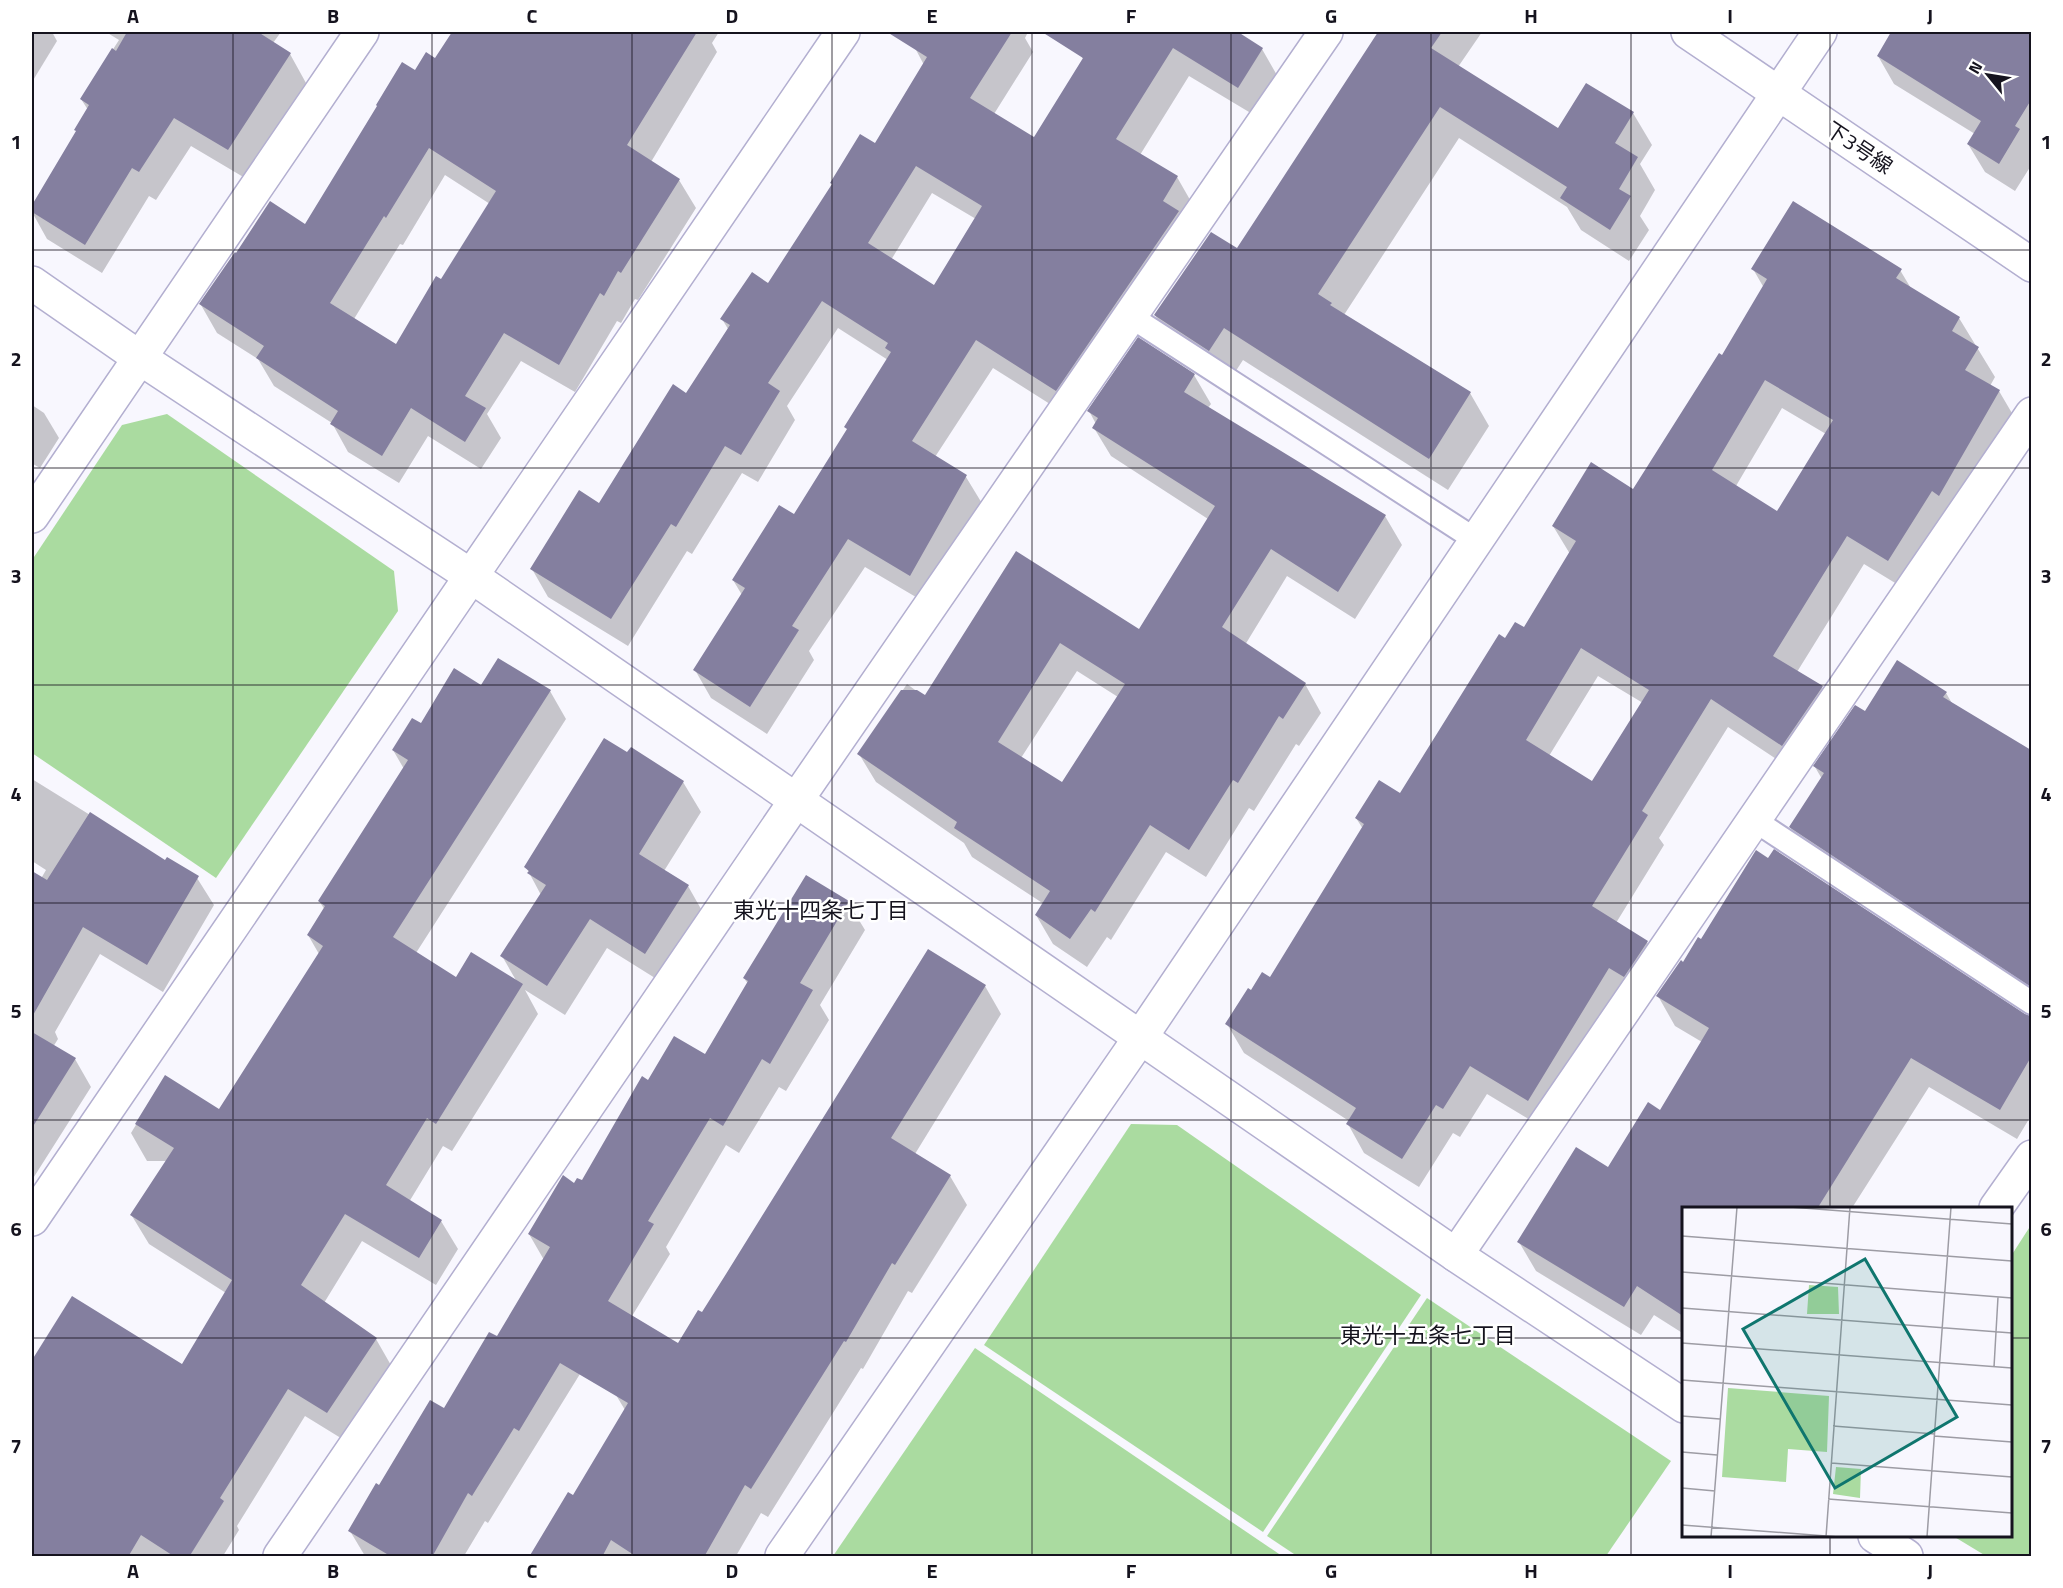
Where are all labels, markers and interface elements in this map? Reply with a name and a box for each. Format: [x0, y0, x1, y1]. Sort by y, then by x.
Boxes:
text: A [127, 0, 139, 31]
text: B [327, 0, 339, 31]
text: C [527, 0, 538, 31]
text: D [726, 0, 738, 31]
text: E [926, 0, 938, 31]
text: F [1126, 0, 1137, 31]
text: G [1325, 0, 1337, 31]
text: H [1524, 0, 1538, 31]
text: I [1727, 0, 1733, 31]
text: J [1927, 0, 1933, 31]
north arrow [1958, 45, 2018, 105]
text: N [1962, 57, 1988, 78]
street label: 下3号線 [1820, 113, 1899, 181]
text: 1 [10, 126, 22, 157]
text: 1 [2040, 126, 2052, 157]
text: 2 [10, 343, 22, 374]
text: 2 [2040, 343, 2052, 374]
text: 3 [10, 560, 22, 591]
text: 3 [2040, 560, 2052, 591]
text: 4 [10, 778, 22, 809]
text: 4 [2040, 778, 2052, 809]
district label: 東光十四条七丁目 [733, 893, 909, 927]
text: 5 [10, 995, 22, 1026]
text: 5 [2040, 995, 2052, 1026]
inset map [1682, 1207, 2012, 1537]
text: 6 [10, 1213, 22, 1244]
text: 6 [2040, 1213, 2052, 1244]
district label: 東光十五条七丁目 [1340, 1318, 1516, 1352]
text: 7 [10, 1430, 22, 1461]
text: 7 [2040, 1430, 2052, 1461]
text: A [127, 1555, 139, 1586]
text: B [327, 1555, 339, 1586]
text: C [527, 1555, 538, 1586]
text: D [726, 1555, 738, 1586]
text: E [926, 1555, 938, 1586]
text: F [1126, 1555, 1137, 1586]
text: G [1325, 1555, 1337, 1586]
text: H [1524, 1555, 1538, 1586]
text: I [1727, 1555, 1733, 1586]
text: J [1927, 1555, 1933, 1586]

